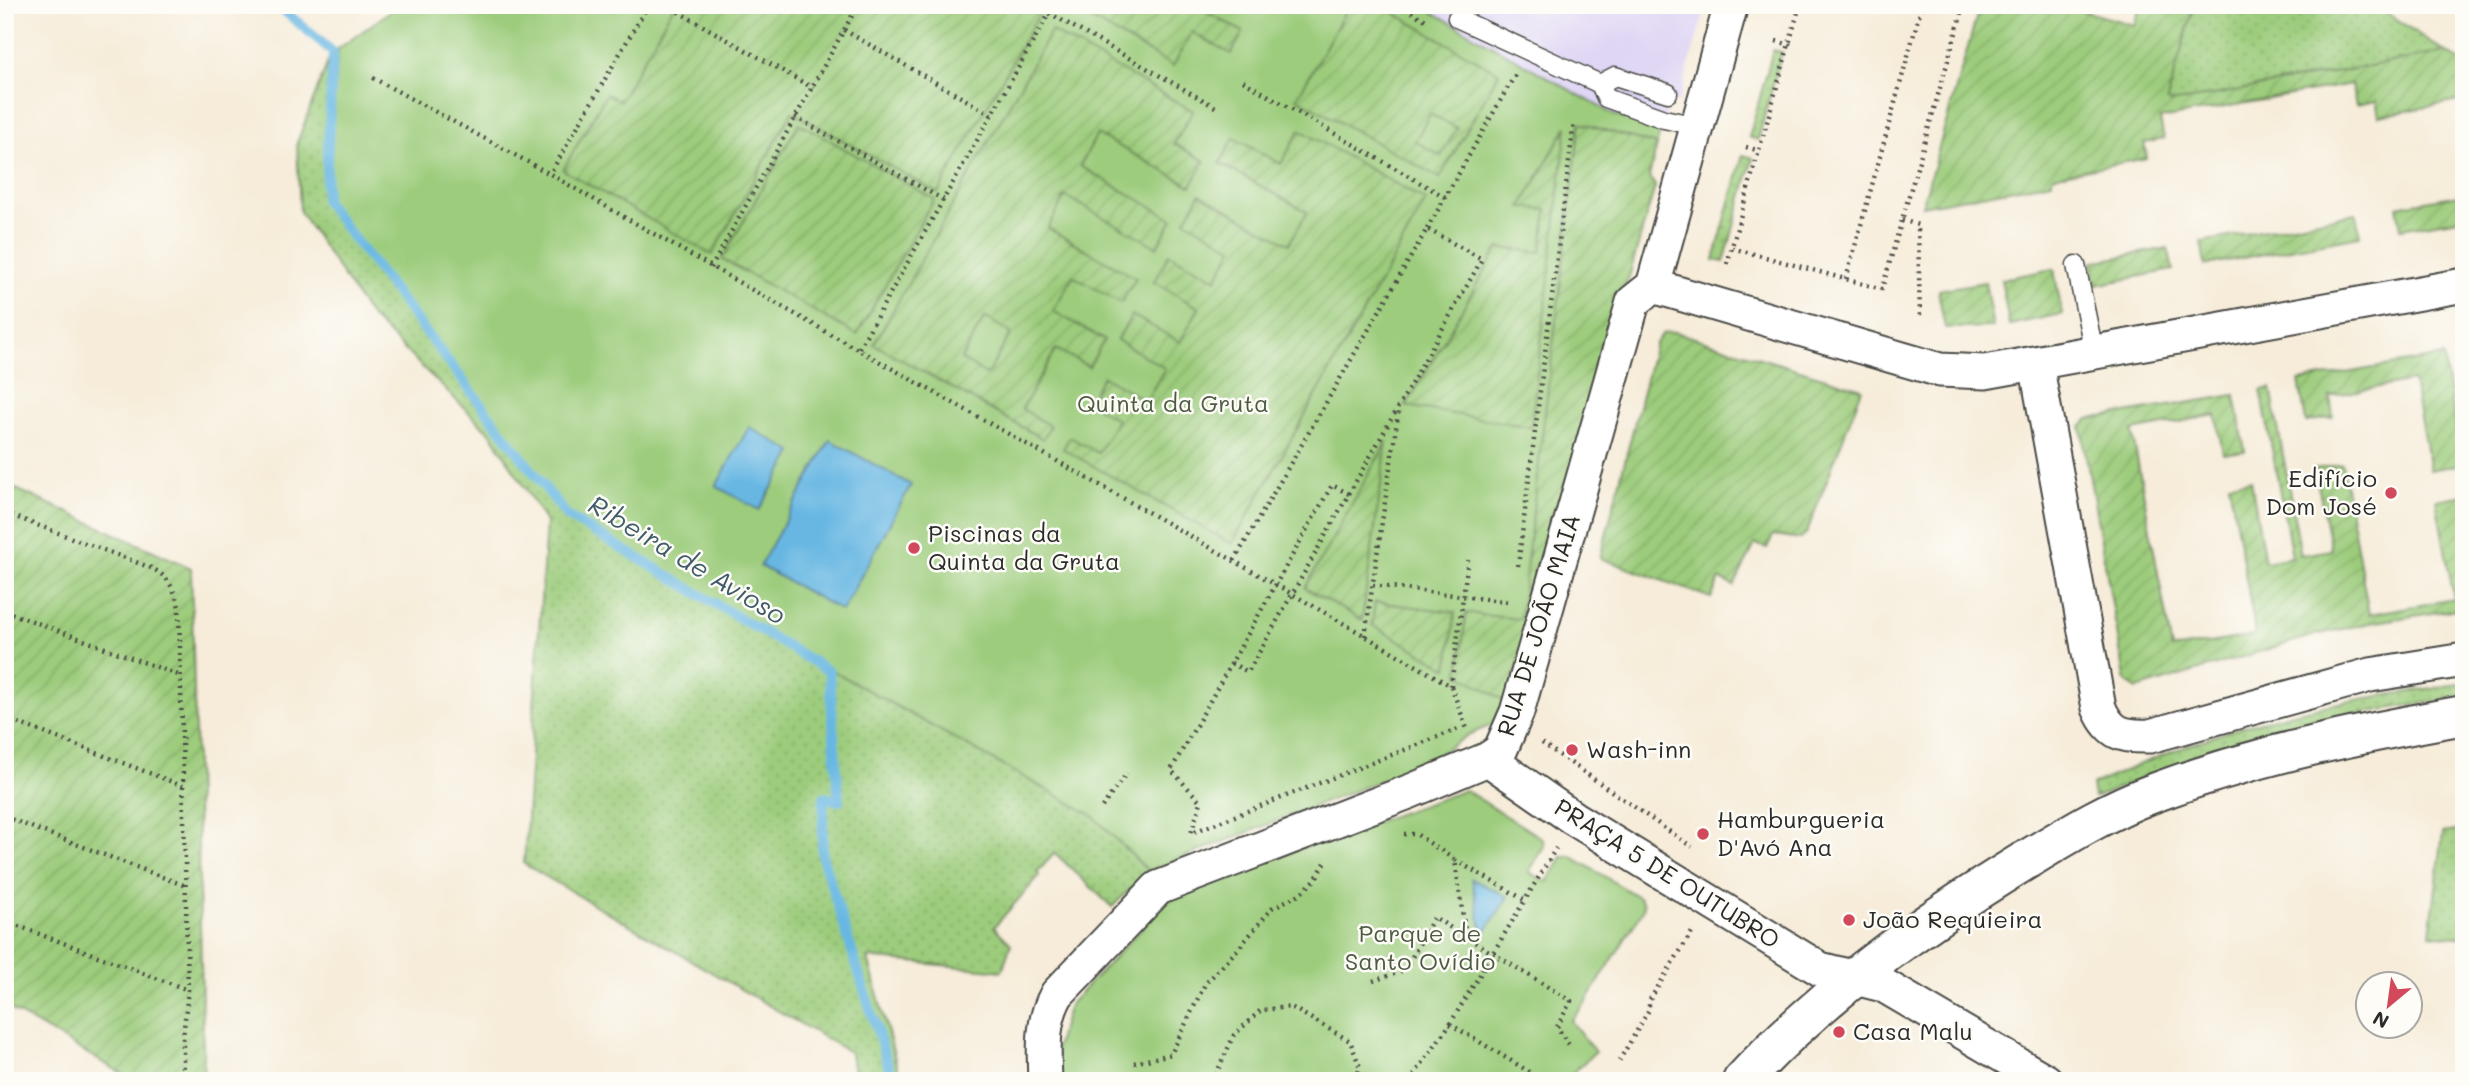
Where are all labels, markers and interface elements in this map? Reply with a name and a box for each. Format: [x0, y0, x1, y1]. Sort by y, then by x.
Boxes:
park label: Quinta da Gruta [1077, 387, 1269, 418]
place label: Edifício Dom José [2266, 462, 2377, 521]
marker: Edifício Dom José [2383, 485, 2399, 501]
water label: Ribeira de Avioso [583, 487, 792, 631]
street label: RUA DE JOÃO MAIA [1489, 510, 1586, 739]
place label: Piscinas da Quinta da Gruta [928, 517, 1120, 576]
marker: Piscinas da Quinta da Gruta [906, 540, 922, 556]
place label: Wash-inn [1586, 733, 1691, 764]
marker: Wash-inn [1564, 742, 1580, 758]
street label: PRAÇA 5 DE OUTUBRO [1549, 791, 1786, 955]
place label: Hamburgueria D'Avó Ana [1717, 803, 1885, 862]
marker: Hamburgueria D'Avó Ana [1695, 826, 1711, 842]
place label: João Requieira [1863, 903, 2043, 934]
marker: João Requieira [1841, 912, 1857, 928]
park label: Parque de Santo Ovídio [1345, 917, 1495, 976]
north arrow [2354, 970, 2424, 1040]
text: N [2368, 1006, 2393, 1035]
place label: Casa Malu [1853, 1015, 1973, 1046]
marker: Casa Malu [1831, 1024, 1847, 1040]

